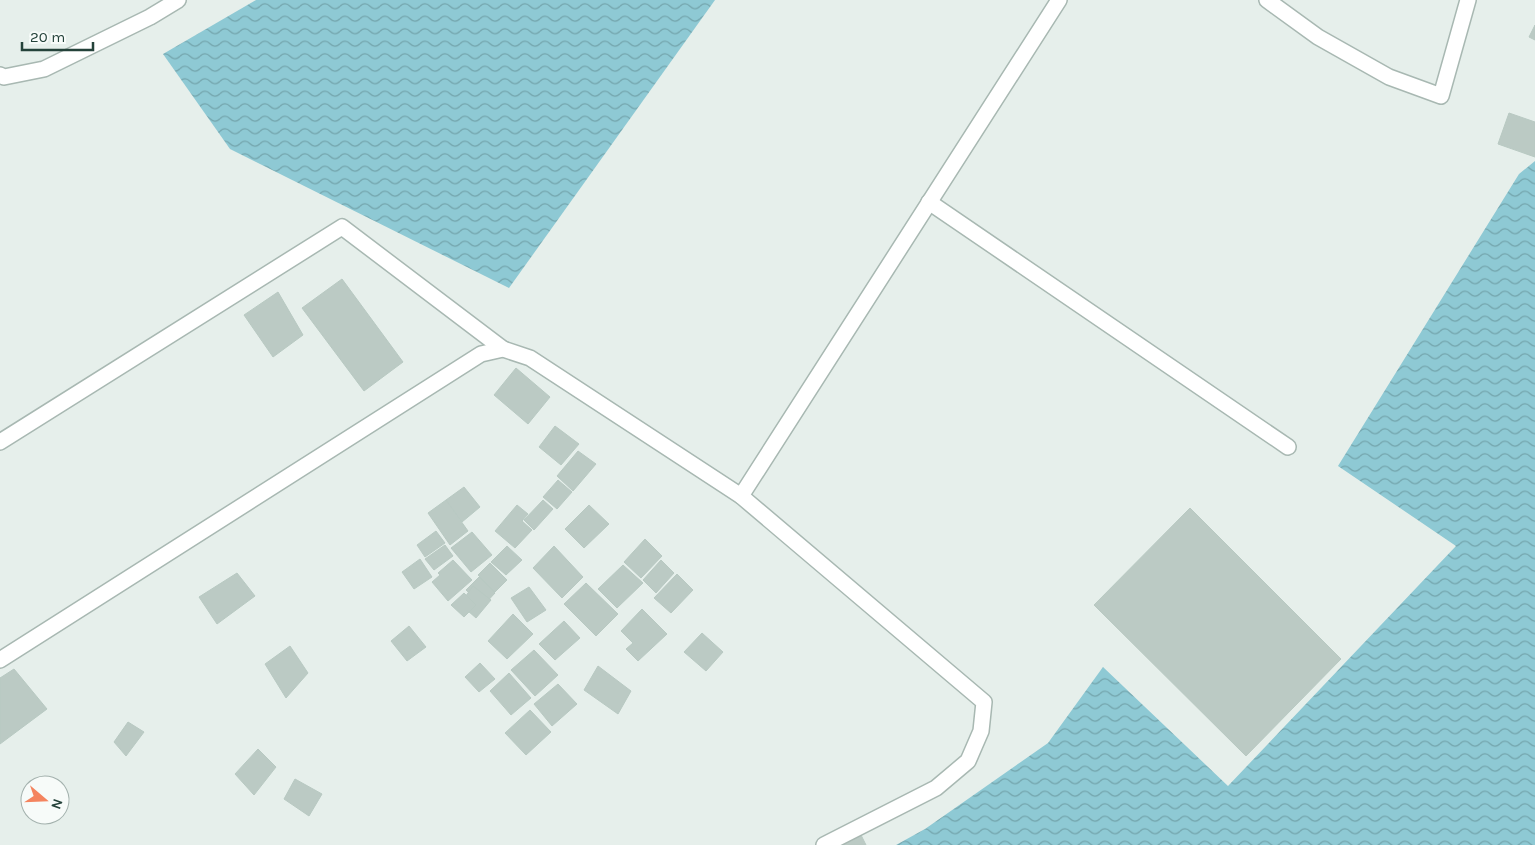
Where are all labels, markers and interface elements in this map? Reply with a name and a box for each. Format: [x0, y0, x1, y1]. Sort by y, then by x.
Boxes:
scale bar [22, 20, 94, 52]
text: 20 m [30, 28, 65, 46]
north arrow [20, 775, 70, 825]
text: N [47, 797, 66, 812]

